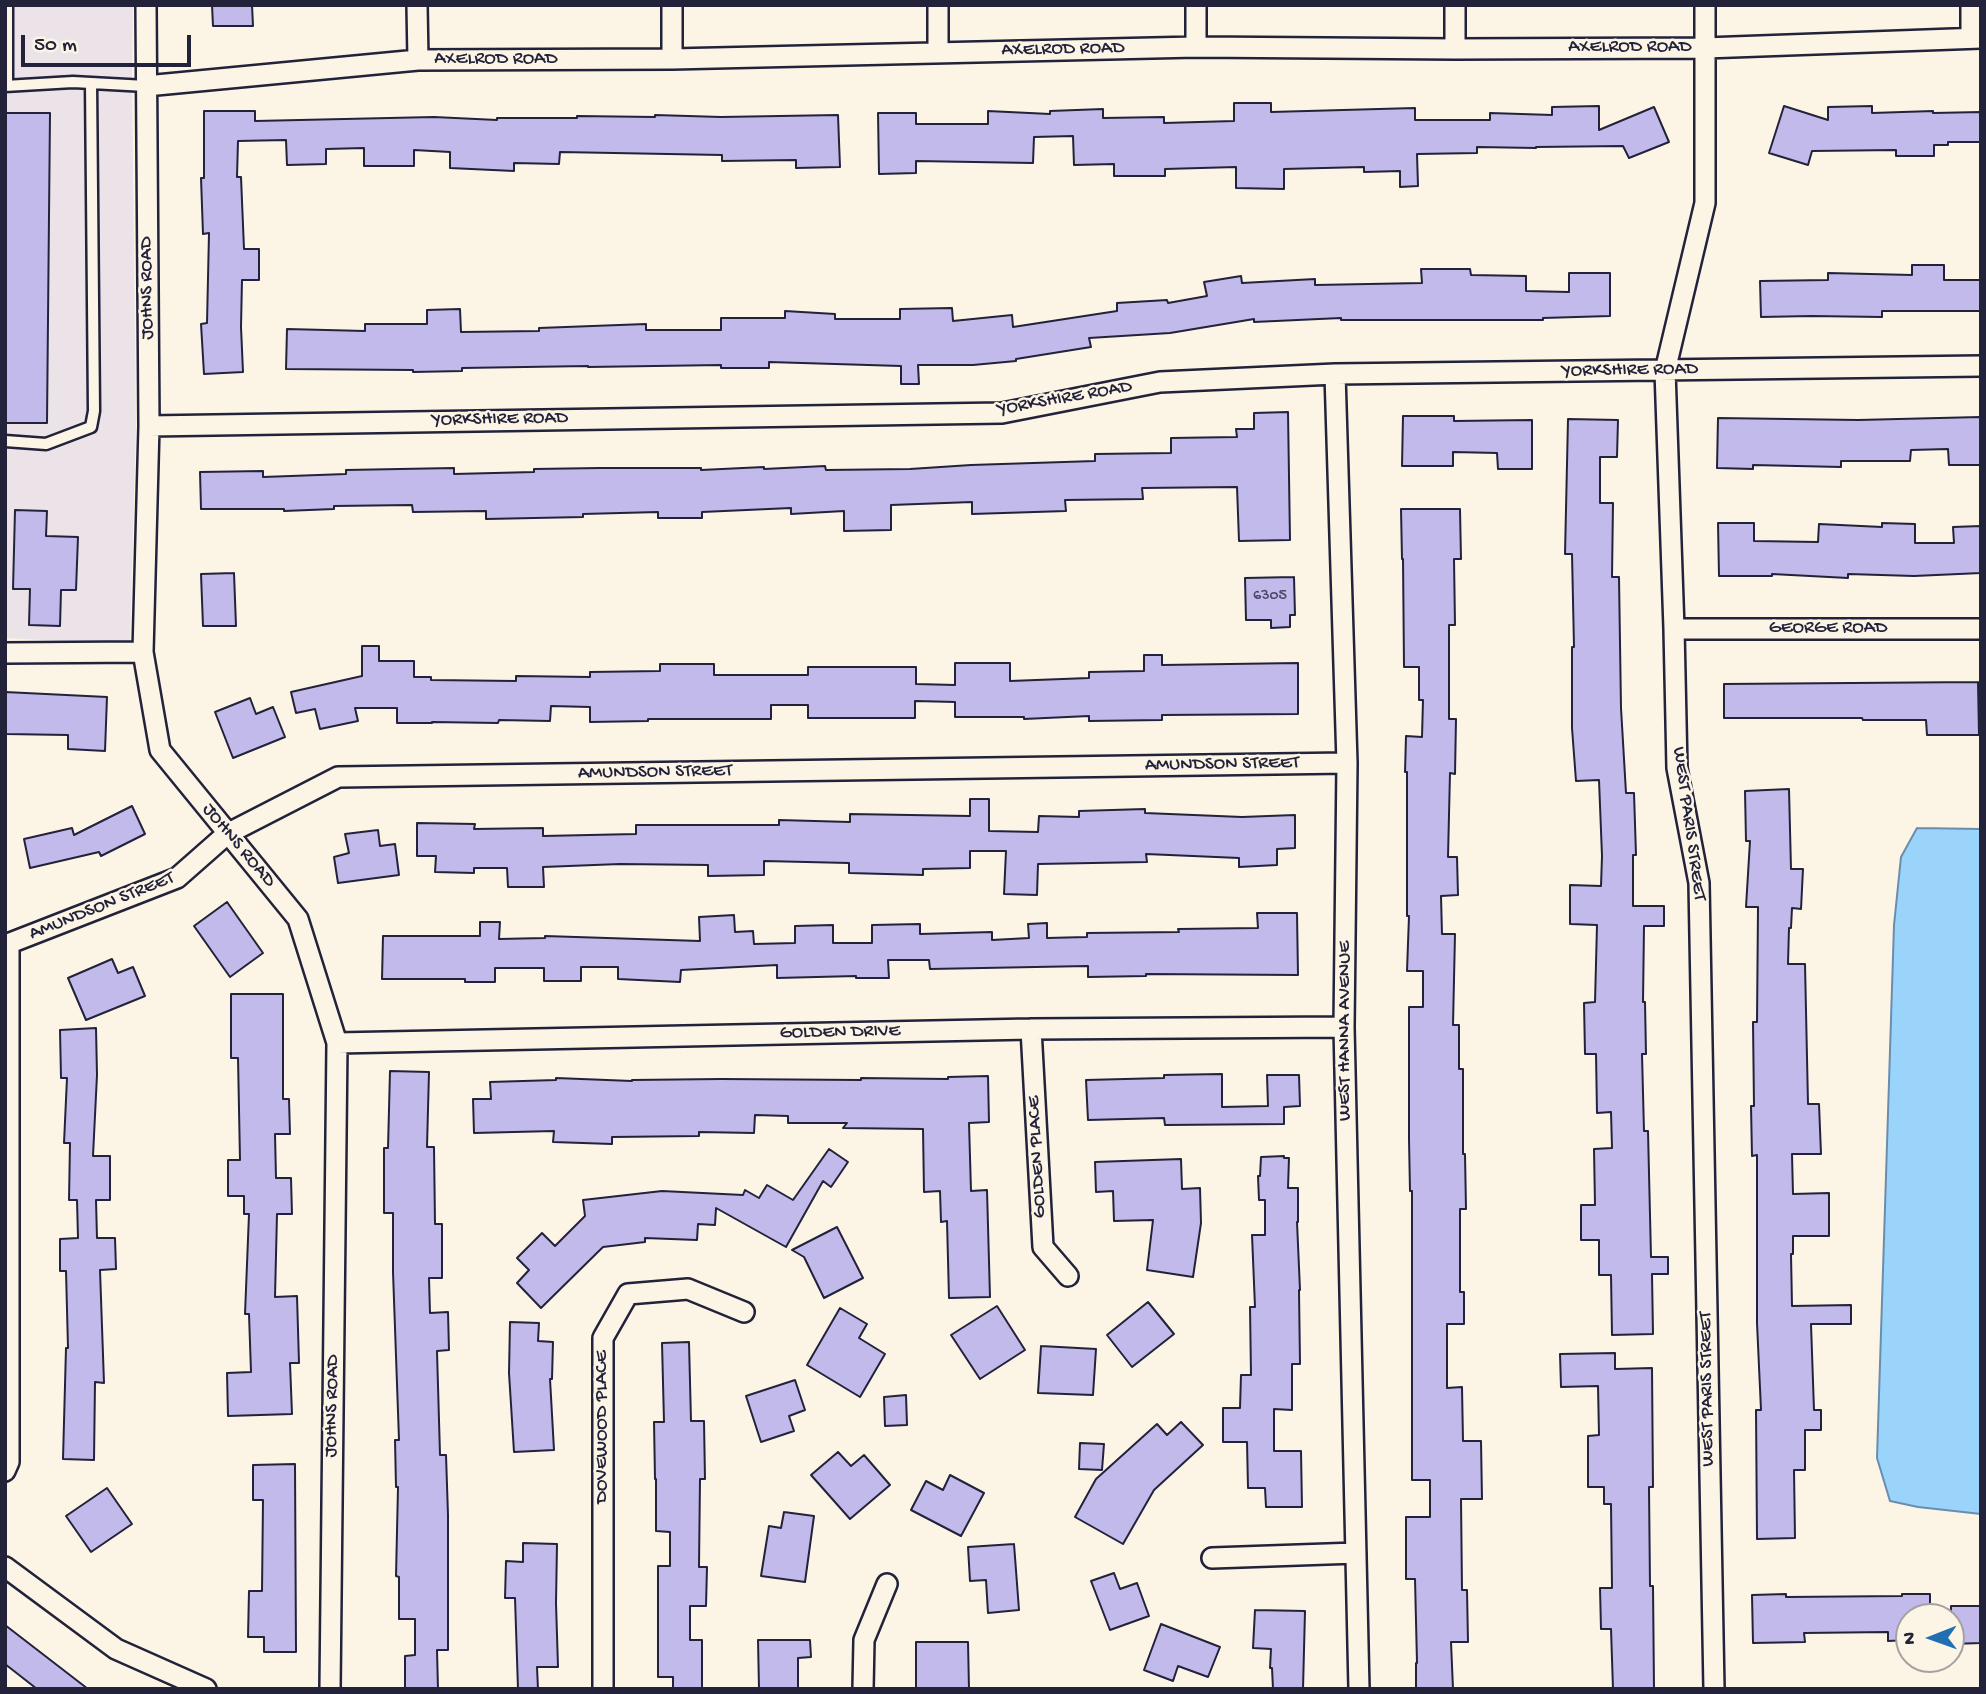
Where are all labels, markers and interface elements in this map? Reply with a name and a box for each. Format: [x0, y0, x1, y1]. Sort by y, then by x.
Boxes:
scale bar [24, 21, 194, 65]
text: 50 m [34, 34, 77, 59]
street label: AXELROD ROAD [1568, 37, 1692, 59]
street label: AXELROD ROAD [1001, 38, 1125, 62]
street label: AXELROD ROAD [434, 49, 558, 71]
street label: JOHNS ROAD [136, 236, 160, 340]
street label: YORKSHIRE ROAD [1562, 358, 1698, 384]
street label: YORKSHIRE ROAD [996, 376, 1134, 422]
street label: YORKSHIRE ROAD [432, 407, 568, 433]
house number: 6305 [1253, 587, 1287, 607]
street label: GEORGE ROAD [1769, 618, 1887, 640]
street label: WEST PARIS STREET [1666, 746, 1710, 902]
street label: AMUNDSON STREET [1145, 752, 1299, 778]
street label: AMUNDSON STREET [578, 760, 732, 786]
street label: JOHNS ROAD [196, 799, 280, 893]
street label: AMUNDSON STREET [26, 868, 178, 946]
street label: WEST HANNA AVENUE [1335, 941, 1357, 1121]
street label: GOLDEN DRIVE [779, 1021, 901, 1045]
street label: GOLDEN PLACE [1023, 1095, 1053, 1219]
street label: WEST PARIS STREET [1695, 1311, 1721, 1467]
street label: DOVEWOOD PLACE [592, 1351, 614, 1503]
street label: JOHNS ROAD [321, 1354, 345, 1458]
north arrow [1895, 1603, 1965, 1673]
text: N [1899, 1632, 1922, 1645]

